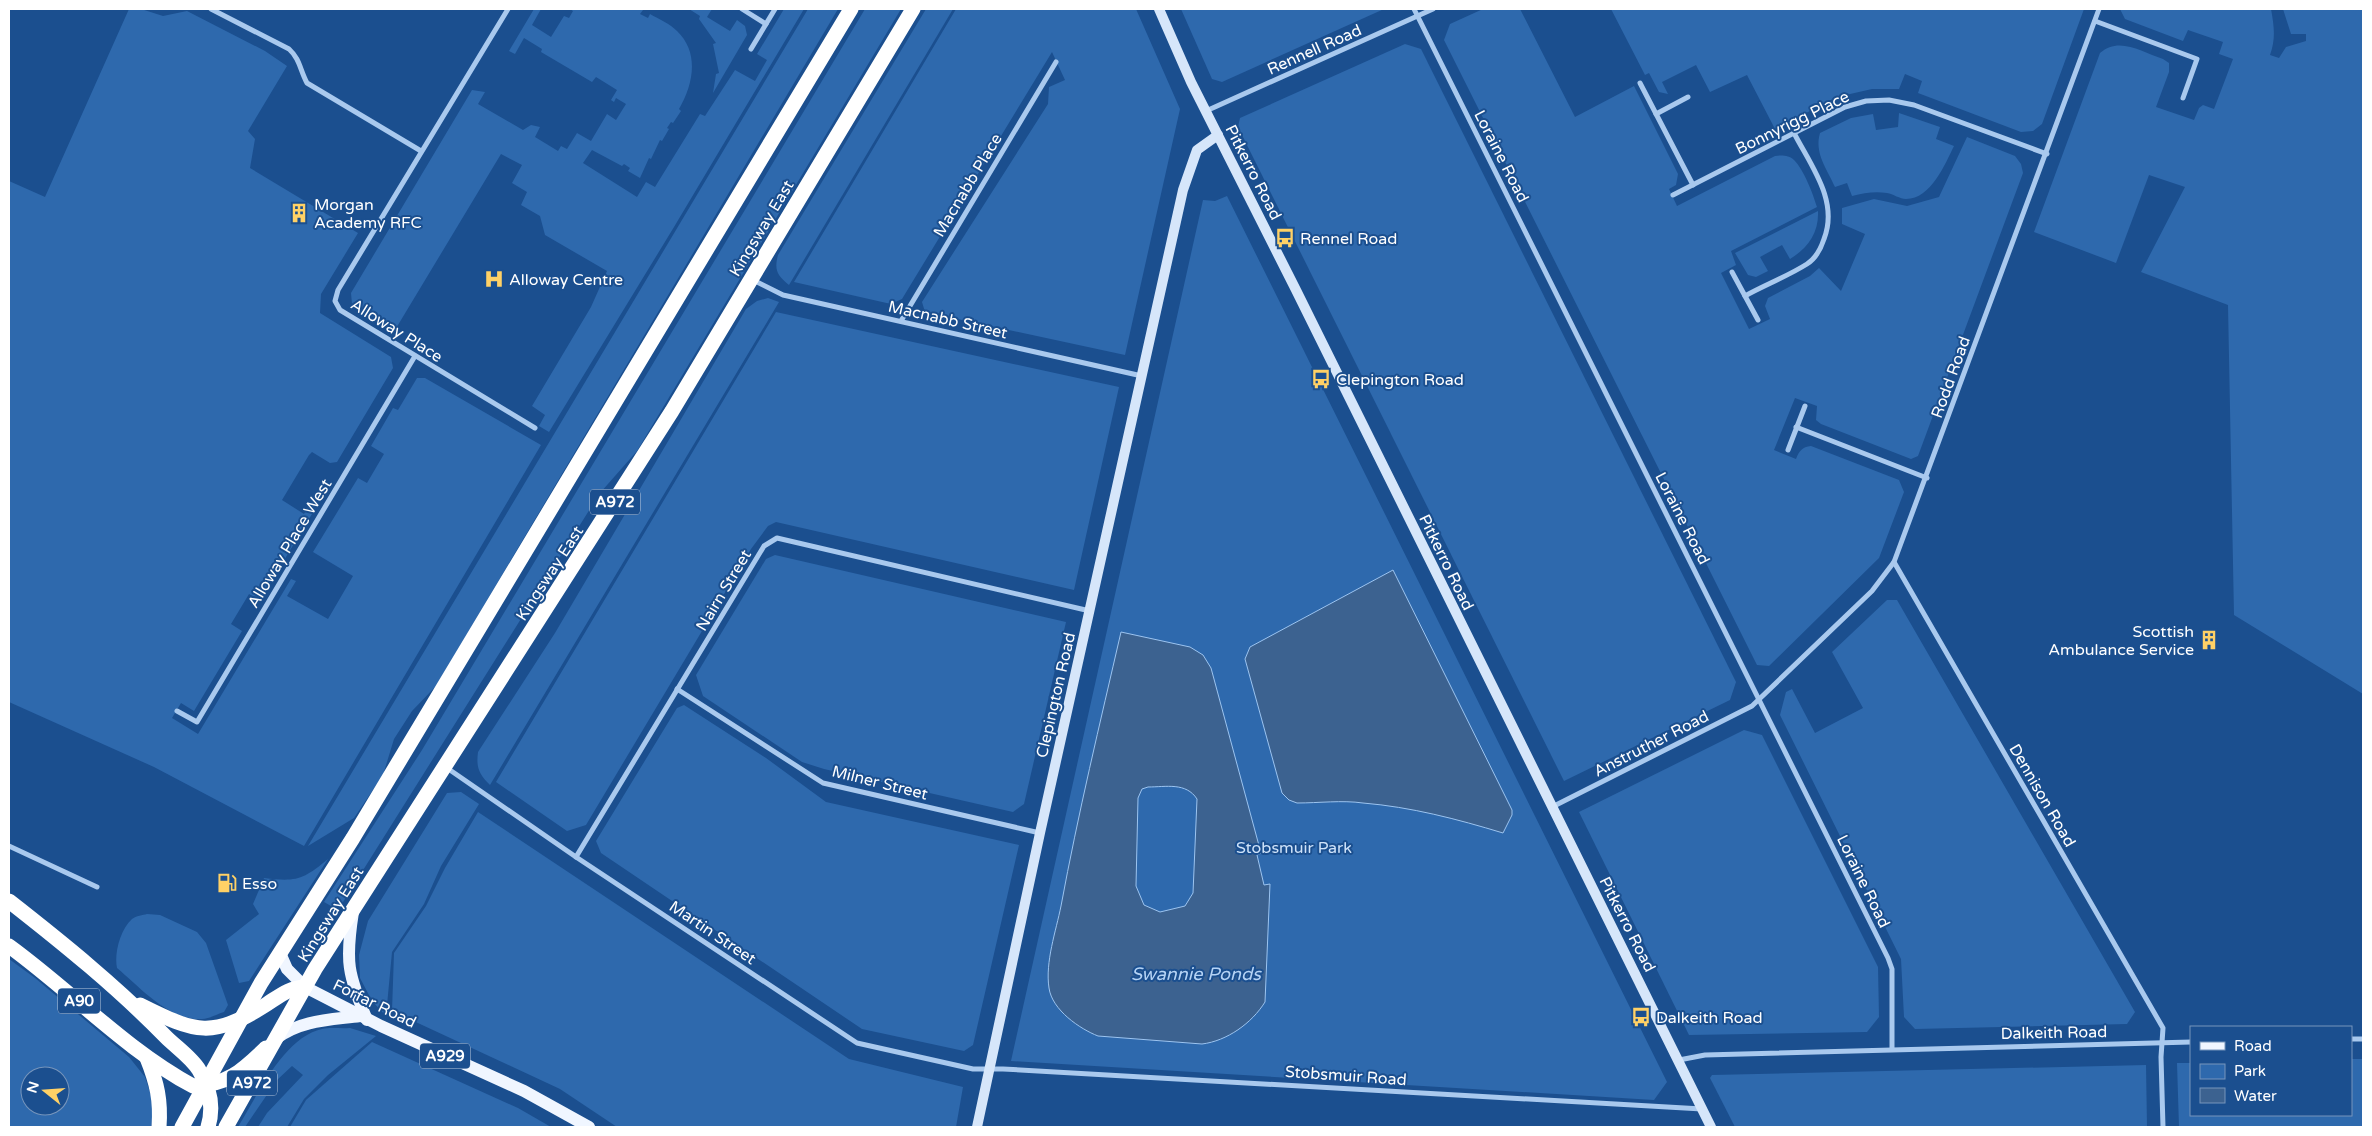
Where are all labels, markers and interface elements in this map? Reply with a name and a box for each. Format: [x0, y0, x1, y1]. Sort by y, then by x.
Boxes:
street label: Rennell Road [1264, 20, 1365, 80]
street label: Bonnyrigg Place [1732, 87, 1853, 159]
street label: Loraine Road [1469, 107, 1533, 206]
street label: Pitkerro Road [1220, 121, 1286, 224]
street label: Macnabb Place [929, 130, 1007, 241]
street label: Kingsway East [725, 177, 799, 280]
place label: Morgan Academy RFC [314, 195, 422, 233]
building icon: Morgan Academy RFC [288, 202, 310, 224]
bus stop icon: Rennel Road [1274, 227, 1296, 249]
place label: Rennel Road [1300, 229, 1397, 249]
hospital icon: Alloway Centre [483, 268, 505, 290]
place label: Alloway Centre [509, 270, 623, 290]
street label: Alloway Place [347, 295, 446, 367]
street label: Macnabb Street [886, 297, 1009, 343]
street label: Rodd Road [1927, 334, 1975, 421]
bus stop icon: Clepington Road [1310, 368, 1332, 390]
place label: Clepington Road [1336, 370, 1464, 390]
street label: Loraine Road [1650, 469, 1714, 568]
street label: Alloway Place West [243, 475, 336, 612]
road number: A972 [590, 490, 640, 514]
street label: Pitkerro Road [1414, 511, 1478, 614]
street label: Kingsway East [512, 522, 588, 625]
street label: Nairn Street [692, 546, 756, 635]
place label: Scottish Ambulance Service [2048, 622, 2194, 660]
building icon: Scottish Ambulance Service [2198, 629, 2220, 651]
street label: Clepington Road [1032, 631, 1080, 760]
street label: Anstruther Road [1591, 706, 1712, 782]
street label: Dennison Road [2005, 740, 2080, 851]
street label: Milner Street [830, 761, 930, 805]
street label: Loraine Road [1832, 832, 1894, 931]
park label: Stobsmuir Park [1236, 838, 1352, 858]
street label: Kingsway East [293, 863, 368, 966]
fuel station icon: Esso [216, 872, 238, 894]
street label: Pitkerro Road [1594, 873, 1660, 976]
place label: Esso [242, 874, 277, 894]
street label: Martin Street [665, 896, 760, 969]
water label: Swannie Ponds [1131, 963, 1262, 985]
street label: Forfar Road [330, 975, 420, 1033]
road number: A90 [58, 988, 100, 1014]
bus stop icon: Dalkeith Road [1630, 1006, 1652, 1028]
place label: Dalkeith Road [1656, 1008, 1763, 1028]
street label: Dalkeith Road [2001, 1022, 2108, 1044]
legend [2190, 1026, 2352, 1116]
text: Road [2234, 1037, 2272, 1055]
road number: A929 [420, 1044, 470, 1068]
street label: Stobsmuir Road [1284, 1062, 1407, 1090]
text: Park [2234, 1062, 2266, 1080]
north arrow [20, 1066, 70, 1116]
road number: A972 [227, 1070, 277, 1096]
text: N [23, 1079, 43, 1095]
text: Water [2234, 1087, 2277, 1105]

